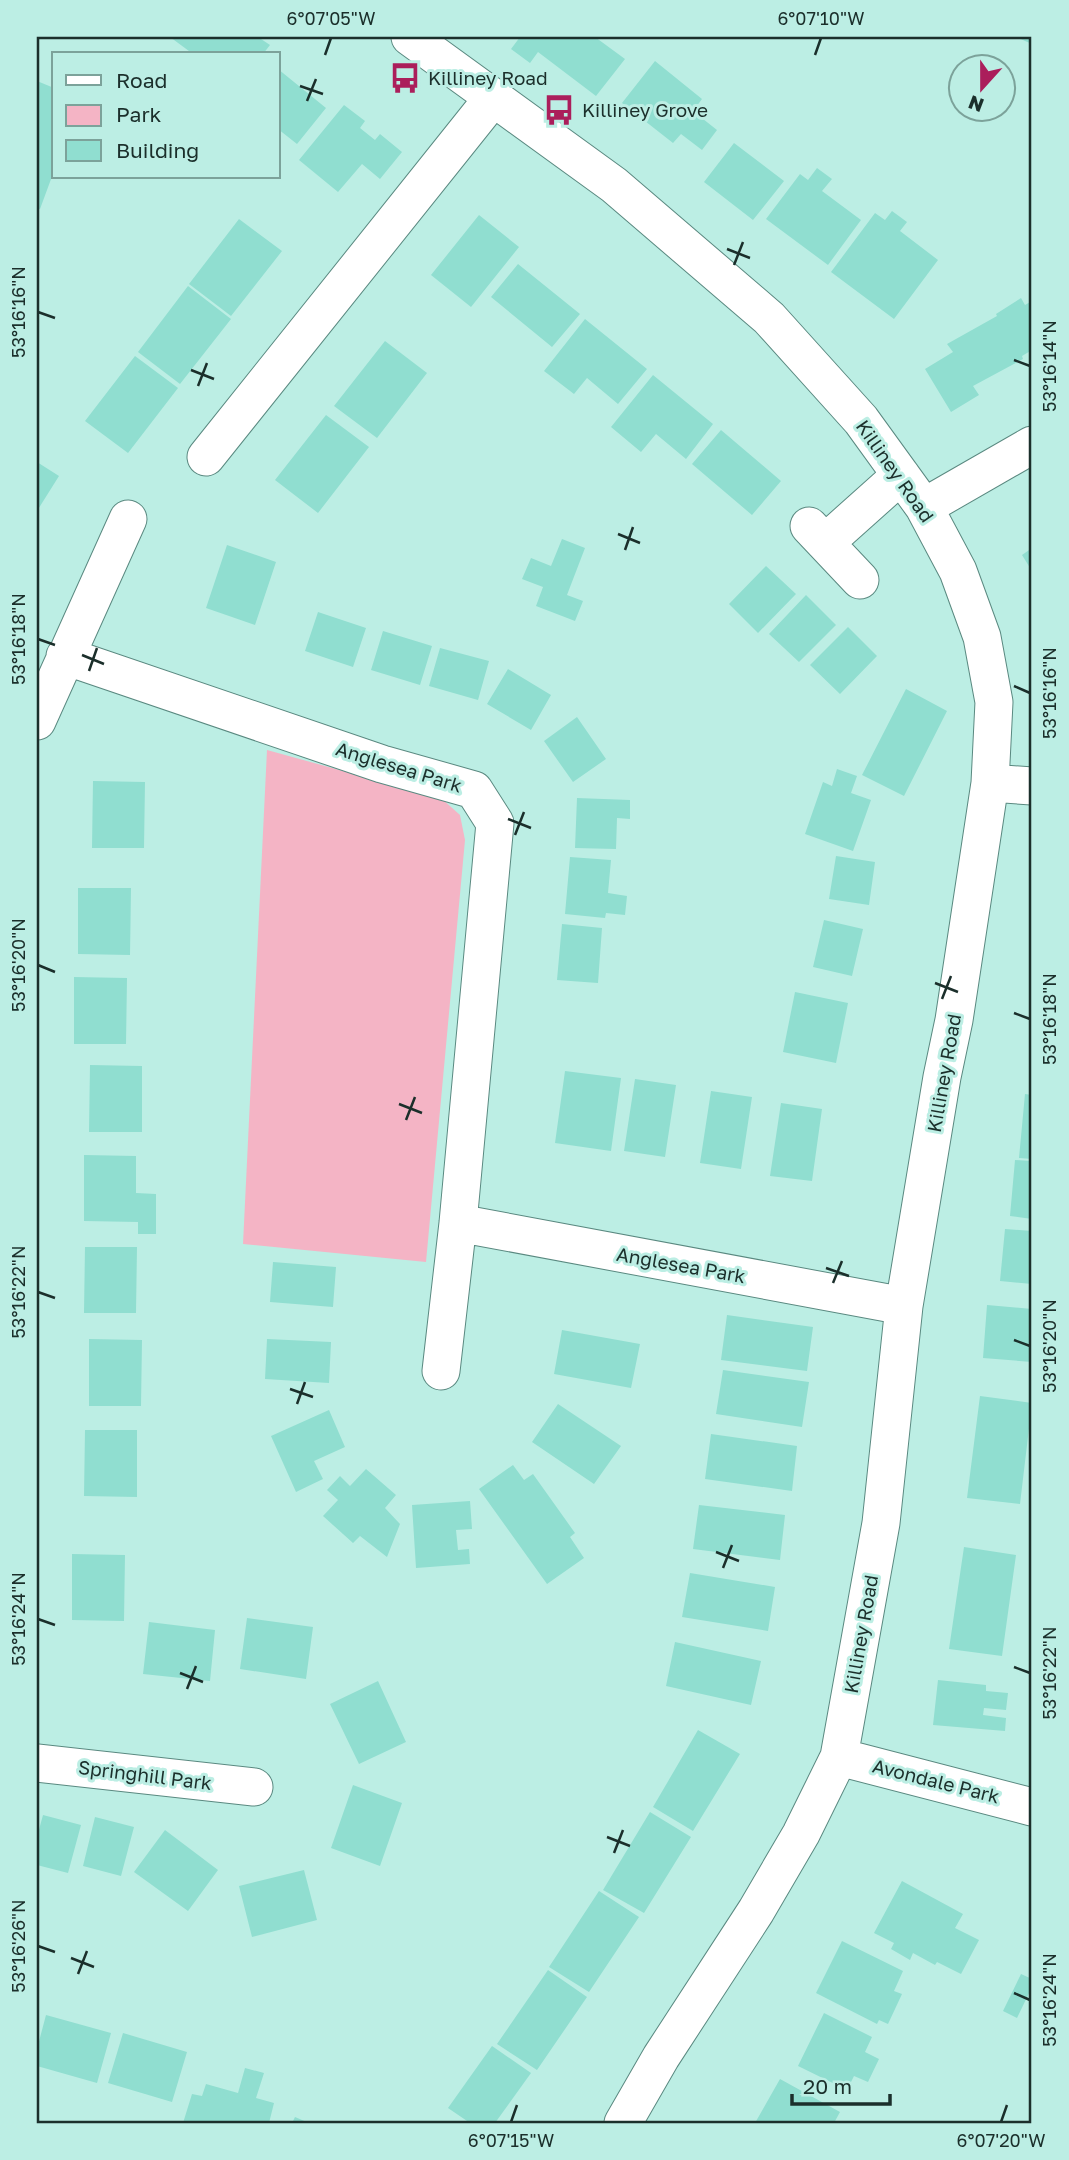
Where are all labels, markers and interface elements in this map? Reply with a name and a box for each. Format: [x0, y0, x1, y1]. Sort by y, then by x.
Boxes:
text: 6°07'05"W [287, 7, 375, 29]
text: 6°07'10"W [777, 7, 865, 29]
legend [52, 52, 280, 178]
north arrow [946, 52, 1016, 122]
bus stop icon: Killiney Road [388, 61, 422, 95]
place label: Killiney Road [428, 66, 548, 89]
text: Road [116, 67, 167, 93]
text: N [965, 91, 987, 118]
bus stop icon: Killiney Grove [542, 93, 576, 127]
place label: Killiney Grove [582, 98, 708, 121]
text: Park [116, 101, 162, 127]
text: Building [116, 137, 199, 163]
text: 53°16'16"N [7, 266, 29, 358]
text: 53°16'14"N [1038, 320, 1060, 412]
street label: Killiney Road [852, 415, 939, 526]
text: 53°16'18"N [7, 593, 29, 685]
text: 53°16'16"N [1038, 647, 1060, 739]
street label: Anglesea Park [333, 736, 465, 797]
text: 53°16'20"N [7, 918, 29, 1012]
text: 53°16'18"N [1038, 973, 1060, 1065]
street label: Killiney Road [922, 1012, 965, 1134]
street label: Anglesea Park [615, 1242, 748, 1287]
text: 53°16'22"N [7, 1245, 29, 1339]
text: 53°16'20"N [1038, 1299, 1060, 1393]
text: 53°16'24"N [7, 1572, 29, 1666]
street label: Killiney Road [839, 1573, 882, 1695]
text: 53°16'22"N [1038, 1626, 1060, 1720]
street label: Avondale Park [870, 1754, 1002, 1807]
street label: Springhill Park [77, 1755, 213, 1794]
text: 53°16'26"N [7, 1899, 29, 1993]
text: 53°16'24"N [1038, 1953, 1060, 2047]
scale bar [792, 2062, 890, 2106]
text: 20 m [803, 2073, 852, 2099]
text: 6°07'15"W [468, 2129, 554, 2151]
text: 6°07'20"W [957, 2129, 1045, 2151]

